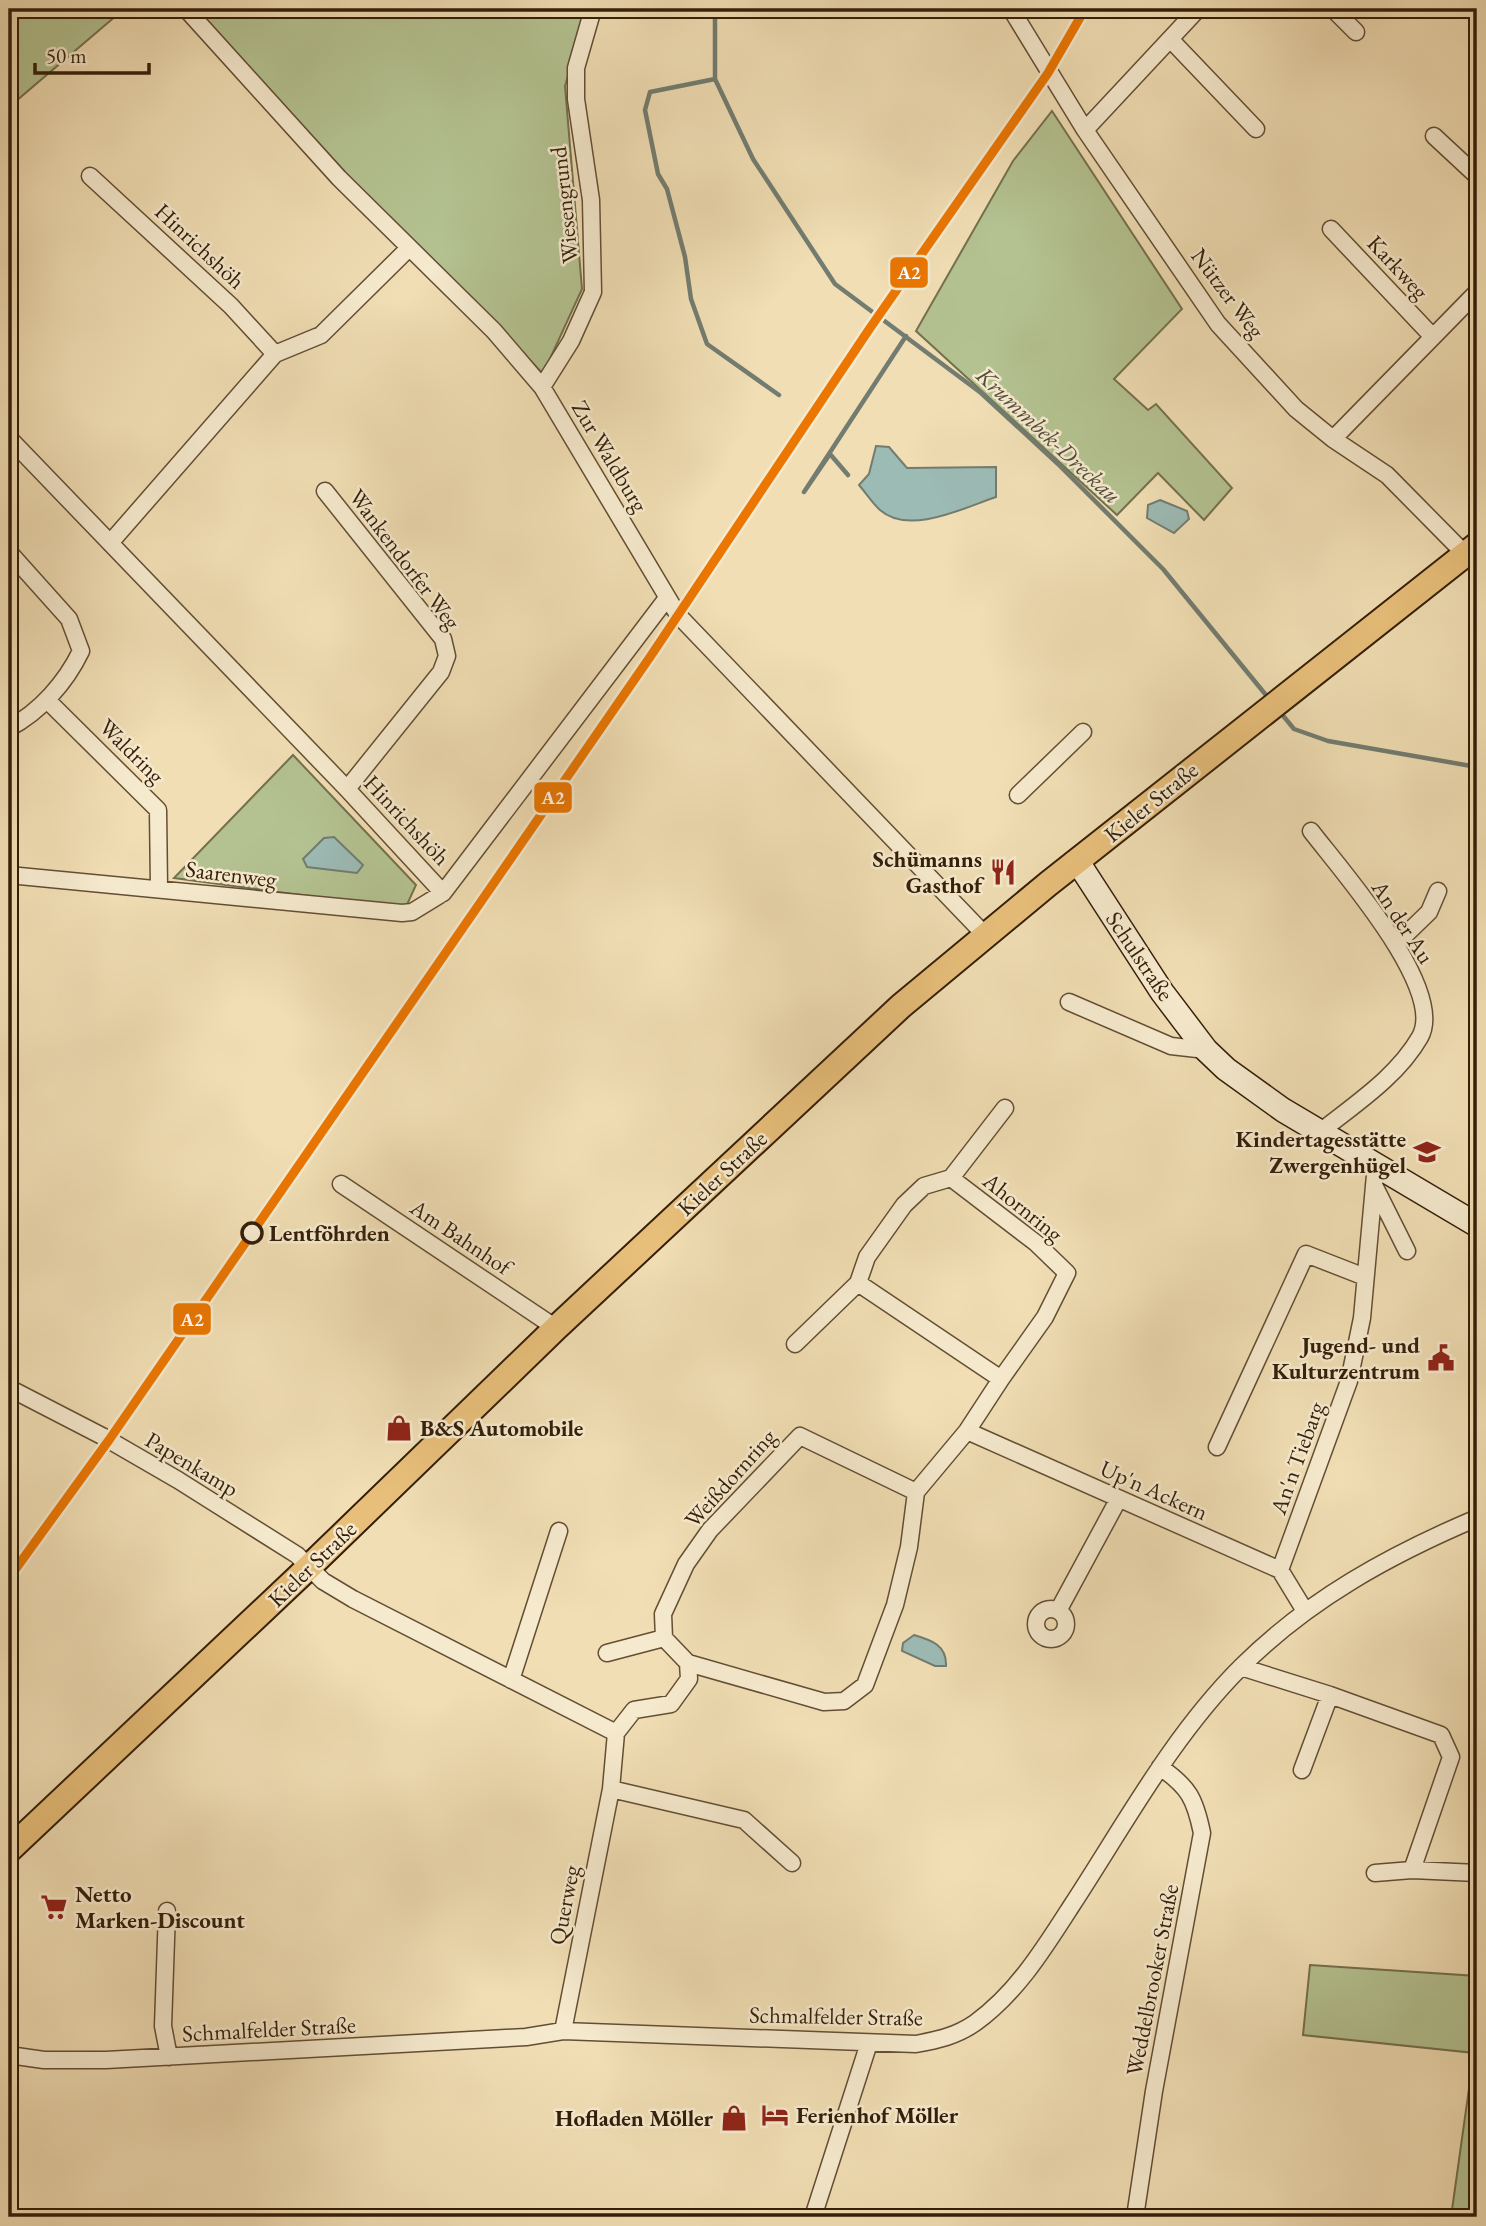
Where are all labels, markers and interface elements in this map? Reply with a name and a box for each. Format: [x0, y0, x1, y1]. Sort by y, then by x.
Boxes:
scale bar [35, 32, 149, 76]
text: 50 m [46, 42, 87, 69]
street label: Wiesengrund [543, 145, 585, 265]
street label: Hinrichshöh [148, 196, 252, 296]
street label: Karkweg [1361, 228, 1436, 306]
street label: Nützer Weg [1184, 242, 1272, 345]
line badge: A2 [889, 256, 929, 289]
text: A2 [896, 260, 921, 285]
water label: Krummbek-Dreckau [969, 359, 1128, 510]
street label: Zur Waldburg [565, 395, 656, 518]
street label: Wankendorfer Weg [342, 483, 468, 636]
street label: Waldring [93, 712, 172, 791]
street label: Kieler Straße [1098, 755, 1204, 849]
street label: Hinrichshöh [357, 768, 457, 872]
line badge: A2 [533, 781, 573, 814]
text: A2 [540, 785, 565, 810]
place label: Schümanns Gasthof [873, 844, 985, 900]
street label: Saarenweg [184, 854, 279, 895]
restaurant icon: Schümanns Gasthof [988, 857, 1018, 887]
street label: An der Au [1364, 874, 1441, 969]
street label: Schulstraße [1099, 905, 1181, 1007]
street label: Kieler Straße [671, 1124, 773, 1222]
place label: Kindertagesstätte Zwergenhügel [1235, 1124, 1406, 1180]
school or university icon: Kindertagesstätte Zwergenhügel [1412, 1137, 1442, 1167]
street label: Ahornring [976, 1165, 1070, 1249]
street label: Am Bahnhof [404, 1192, 520, 1283]
place label: Lentföhrden [269, 1218, 390, 1248]
marker: Lentföhrden [241, 1222, 263, 1244]
line badge: A2 [172, 1302, 212, 1336]
text: A2 [179, 1307, 204, 1332]
place label: Jugend- und Kulturzentrum [1272, 1330, 1420, 1386]
public building icon: Jugend- und Kulturzentrum [1426, 1343, 1456, 1373]
street label: An'n Tiebarg [1262, 1397, 1332, 1519]
shop icon: B&S Automobile [384, 1413, 414, 1443]
place label: B&S Automobile [420, 1413, 584, 1443]
street label: Weißdornring [678, 1421, 783, 1534]
street label: Papenkamp [140, 1424, 244, 1504]
street label: Up'n Ackern [1095, 1453, 1213, 1527]
street label: Kieler Straße [261, 1514, 363, 1614]
street label: Querweg [542, 1862, 587, 1947]
place label: Netto Marken-Discount [75, 1879, 245, 1935]
street label: Weddelbrooker Straße [1119, 1882, 1185, 2078]
supermarket icon: Netto Marken-Discount [39, 1892, 69, 1922]
street label: Schmalfelder Straße [749, 1999, 923, 2033]
street label: Schmalfelder Straße [181, 2009, 357, 2049]
hotel icon: Ferienhof Möller [760, 2100, 790, 2130]
place label: Ferienhof Möller [796, 2100, 959, 2130]
place label: Hofladen Möller [555, 2103, 713, 2133]
shop icon: Hofladen Möller [719, 2103, 749, 2133]

